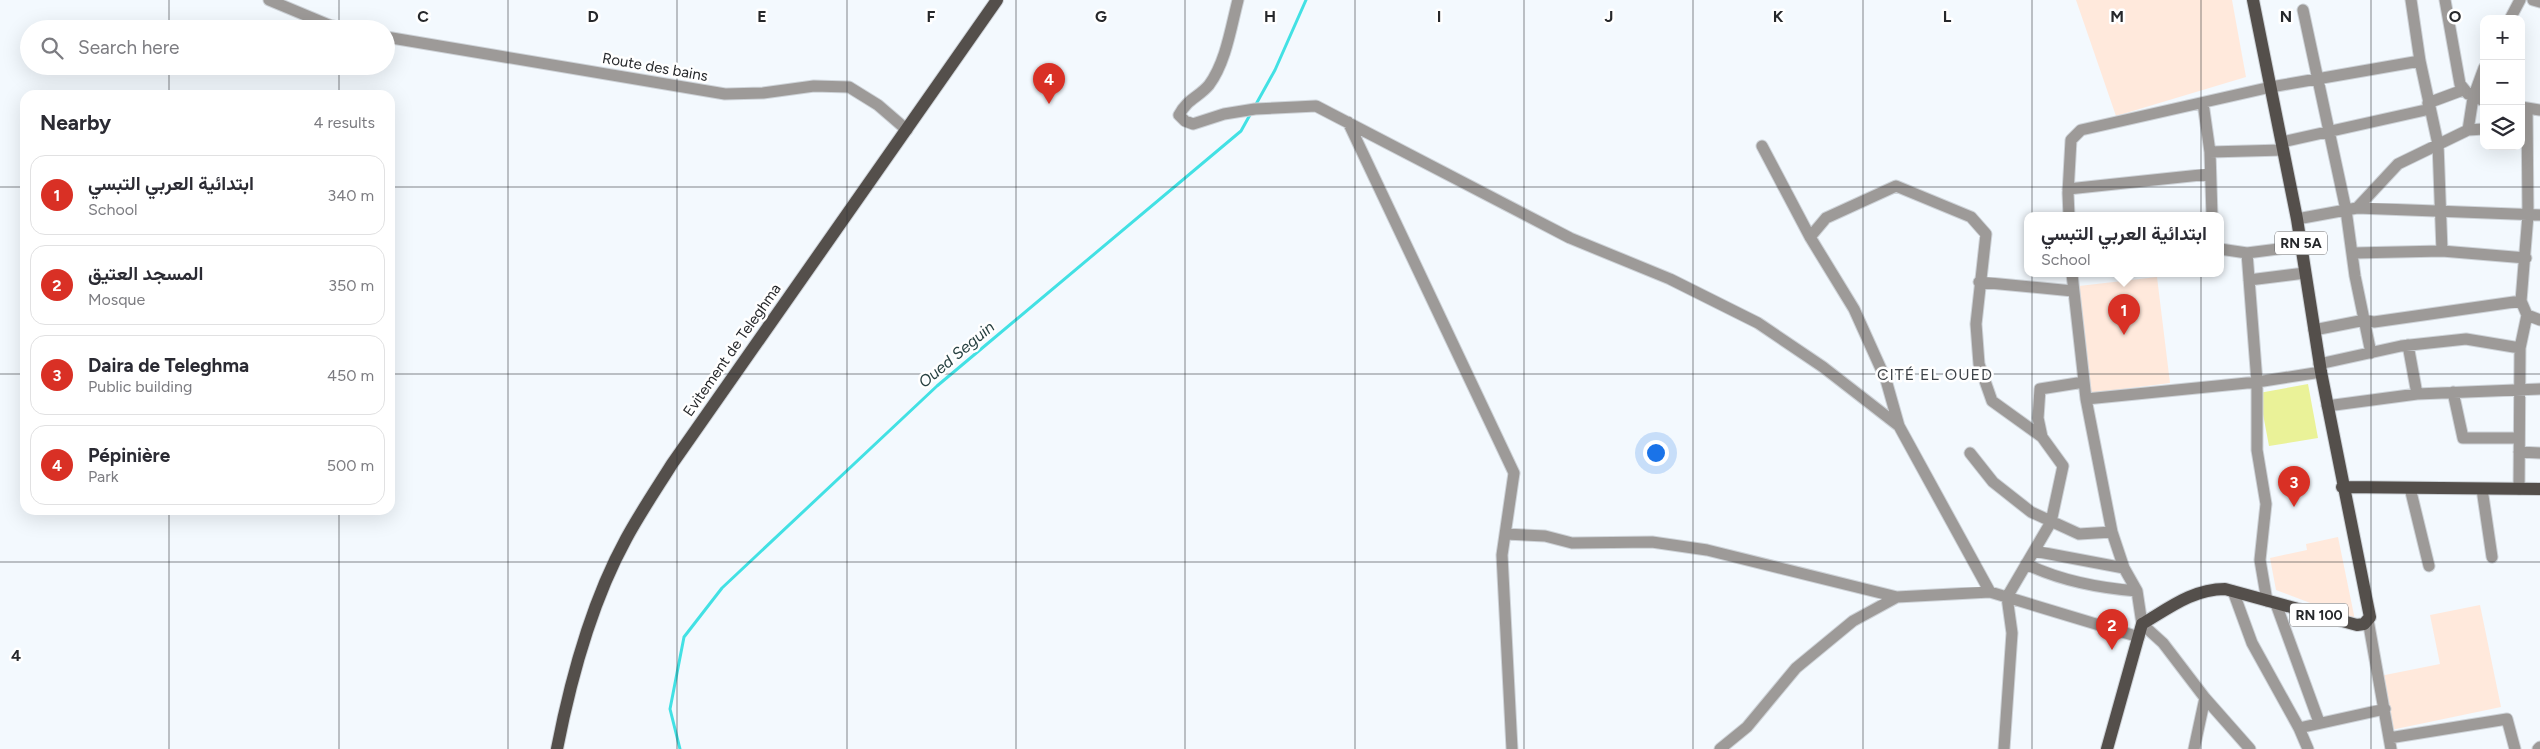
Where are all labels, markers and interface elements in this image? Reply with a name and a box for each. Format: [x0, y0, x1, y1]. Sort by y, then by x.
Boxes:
text: C [417, 7, 429, 26]
text: D [587, 7, 599, 26]
text: E [757, 7, 767, 26]
text: F [927, 7, 936, 26]
text: G [1095, 7, 1107, 26]
text: H [1264, 7, 1276, 26]
text: I [1437, 7, 1441, 26]
text: J [1605, 7, 1613, 26]
text: K [1773, 7, 1784, 26]
text: L [1943, 7, 1952, 26]
text: M [2110, 7, 2124, 26]
text: N [2280, 7, 2292, 26]
text: O [2449, 7, 2462, 26]
map controls [2480, 15, 2525, 150]
button: + [2480, 15, 2525, 60]
search box [20, 20, 395, 75]
icon: search [38, 34, 66, 62]
text: Search here [78, 36, 180, 59]
street label: Route des bains [601, 49, 709, 85]
button: − [2480, 60, 2525, 105]
pin: 4 [1033, 63, 1065, 104]
button: layers [2480, 105, 2525, 150]
text: Nearby [40, 110, 111, 135]
text: 4 results [314, 113, 375, 132]
text: ابتدائية العربي التبسي [88, 172, 254, 195]
text: 1 [54, 186, 60, 205]
text: 340 m [328, 186, 374, 205]
text: School [88, 200, 138, 219]
popup [2024, 212, 2224, 277]
text: ابتدائية العربي التبسي [2041, 222, 2207, 245]
road number: RN 5A [2275, 232, 2327, 254]
text: School [2041, 250, 2090, 269]
text: المسجد العتيق [88, 262, 203, 285]
text: 2 [52, 276, 62, 295]
text: 350 m [328, 276, 374, 295]
street label: Evitement de Teleghma [679, 280, 785, 420]
text: Mosque [88, 290, 145, 309]
pin: 1 [2108, 294, 2140, 335]
water label: Oued Seguin [915, 317, 998, 392]
text: Daira de Teleghma [88, 354, 249, 377]
district label: CITÉ EL OUED [1877, 365, 1993, 384]
text: 3 [53, 366, 61, 385]
text: 450 m [327, 366, 374, 385]
text: Public building [88, 377, 192, 396]
your location [1643, 440, 1669, 466]
text: Pépinière [88, 444, 170, 467]
text: 4 [52, 456, 62, 475]
text: 500 m [327, 456, 374, 475]
pin: 3 [2278, 466, 2310, 507]
text: Park [88, 467, 118, 486]
road number: RN 100 [2290, 604, 2348, 626]
pin: 2 [2096, 609, 2128, 650]
text: 4 [11, 646, 21, 665]

